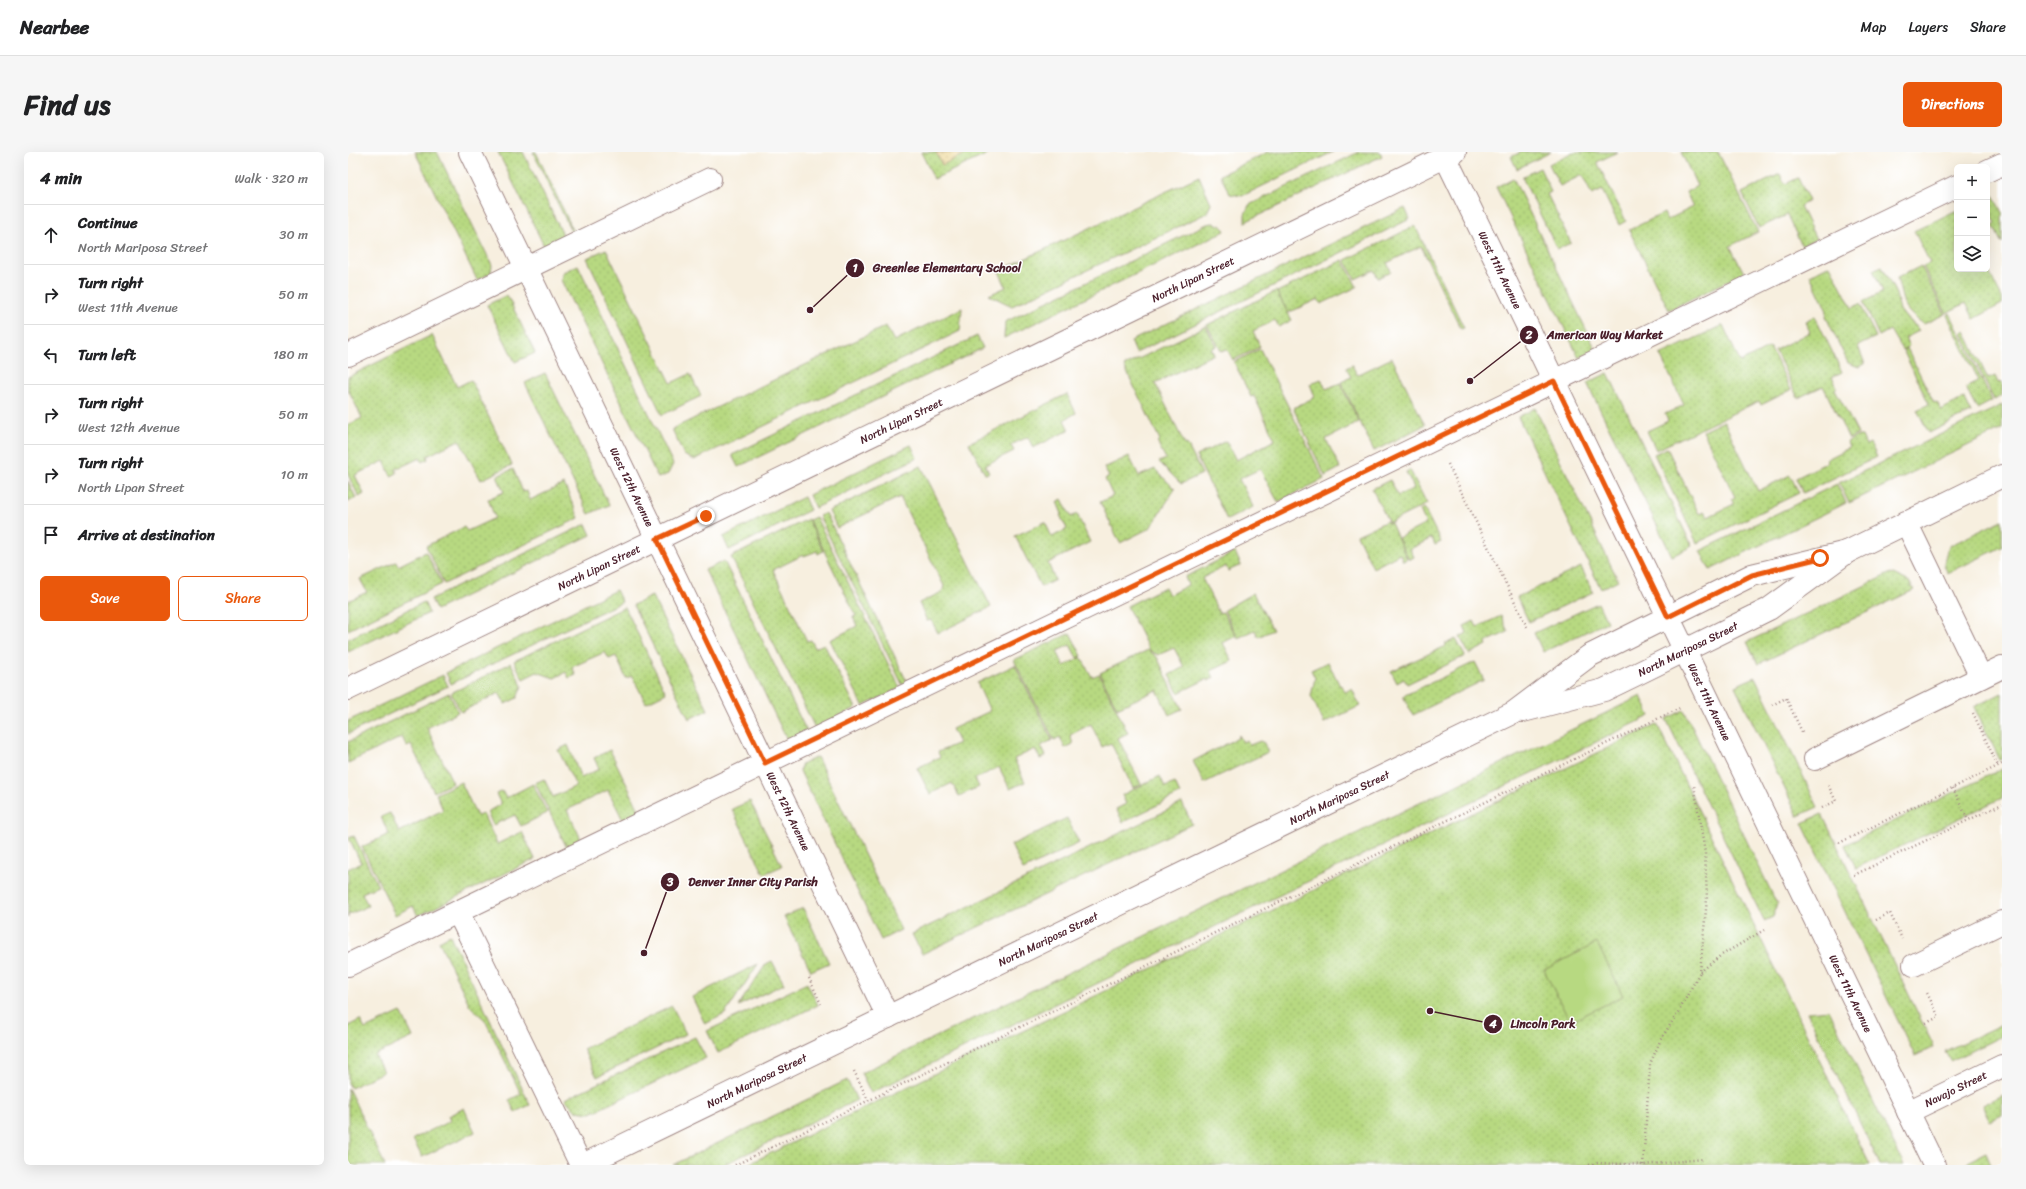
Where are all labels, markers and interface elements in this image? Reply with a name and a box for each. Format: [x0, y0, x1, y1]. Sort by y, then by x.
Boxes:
text: Nearbee [20, 11, 89, 44]
text: Map [1861, 15, 1886, 40]
text: Layers [1908, 15, 1948, 40]
text: Share [1970, 15, 2006, 40]
text: Find us [24, 80, 111, 129]
button: Directions [1903, 82, 2002, 127]
text: 4 min [40, 163, 82, 193]
map controls [1954, 164, 1990, 272]
button: + [1954, 164, 1990, 200]
text: Walk · 320 m [234, 167, 308, 190]
button: − [1954, 200, 1990, 236]
text: Continue [78, 210, 138, 236]
text: 30 m [279, 223, 308, 246]
icon: ahead [40, 224, 62, 246]
street label: West 11th Avenue [1473, 228, 1527, 313]
text: North Mariposa Street [78, 236, 207, 259]
button: layers [1954, 236, 1990, 272]
street label: North Lipan Street [1148, 251, 1238, 307]
callout: Greenlee Elementary School [845, 256, 1029, 280]
text: 1 [852, 257, 858, 279]
text: Greenlee Elementary School [872, 257, 1022, 279]
text: Turn right [78, 270, 143, 296]
text: 50 m [278, 283, 308, 306]
icon: right [40, 284, 62, 306]
text: West 11th Avenue [78, 296, 178, 319]
callout: American Way Market [1519, 323, 1671, 347]
text: 2 [1525, 324, 1533, 346]
text: American Way Market [1546, 324, 1664, 346]
text: Turn left [78, 342, 136, 368]
text: 180 m [273, 343, 308, 366]
icon: left [40, 344, 62, 366]
text: Turn right [78, 390, 143, 416]
street label: North Lipan Street [857, 392, 946, 449]
text: 50 m [278, 403, 308, 426]
icon: right [40, 404, 62, 426]
text: West 12th Avenue [78, 416, 180, 439]
street label: West 12th Avenue [605, 444, 659, 531]
text: Turn right [78, 450, 143, 476]
text: 10 m [281, 463, 308, 486]
icon: right [40, 464, 62, 486]
text: North Lipan Street [78, 476, 185, 499]
route end [697, 507, 715, 525]
text: Arrive at destination [78, 522, 215, 548]
icon: arrive [40, 524, 62, 546]
street label: North Lipan Street [554, 539, 644, 596]
route start [1811, 549, 1829, 567]
button: Save [40, 576, 170, 621]
button: Share [178, 576, 308, 621]
street label: North Mariposa Street [1634, 616, 1742, 682]
street label: West 11th Avenue [1682, 660, 1737, 745]
street label: North Mariposa Street [1286, 765, 1393, 830]
street label: West 12th Avenue [761, 768, 816, 855]
callout: Denver Inner City Parish [660, 870, 826, 894]
text: 3 [666, 871, 674, 893]
text: Denver Inner City Parish [688, 871, 819, 893]
street label: North Mariposa Street [995, 906, 1102, 972]
street label: West 11th Avenue [1824, 951, 1878, 1036]
callout: Lincoln Park [1483, 1012, 1584, 1036]
text: 4 [1488, 1013, 1497, 1035]
text: Lincoln Park [1510, 1013, 1576, 1035]
street label: North Mariposa Street [703, 1048, 811, 1113]
street label: Navajo Street [1921, 1065, 1990, 1112]

